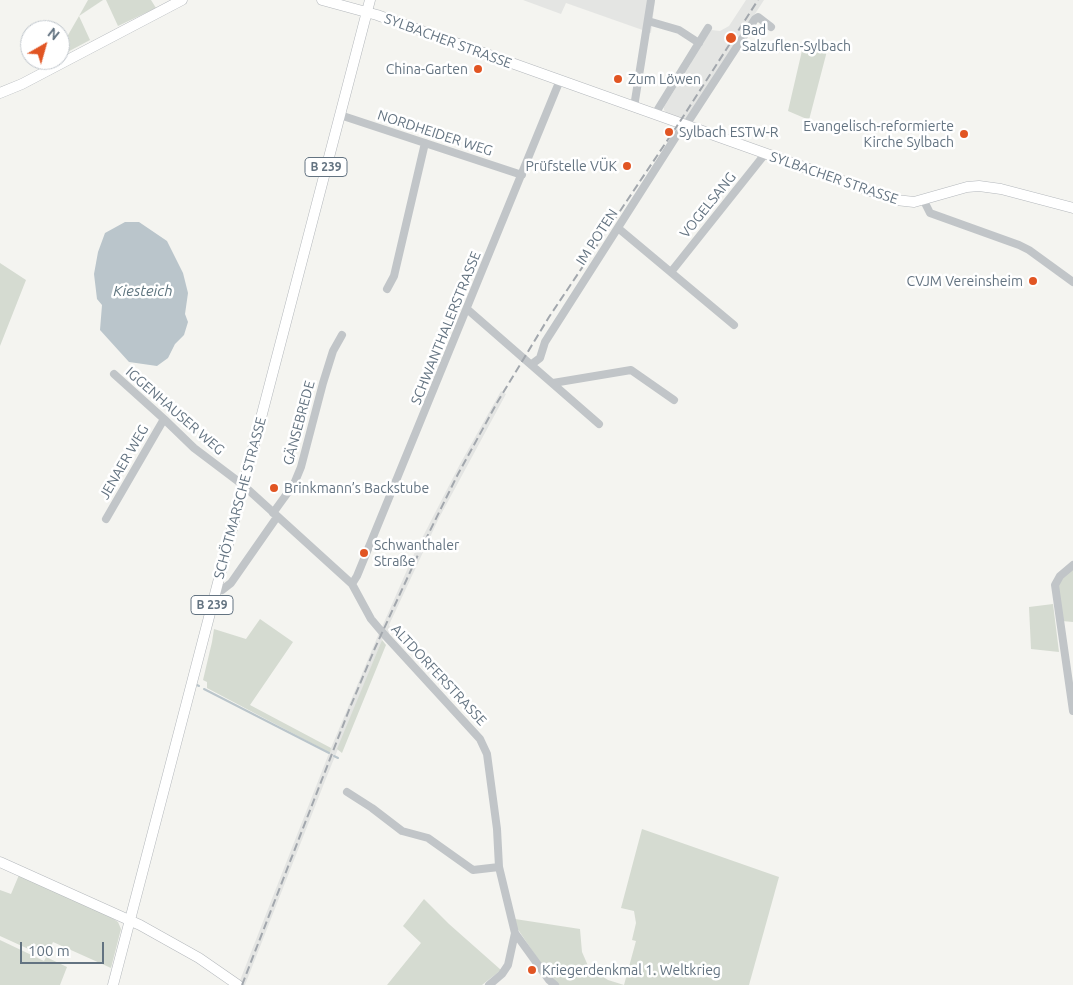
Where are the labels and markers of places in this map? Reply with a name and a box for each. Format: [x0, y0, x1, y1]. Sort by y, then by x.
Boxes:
place label: Bad Salzuflen-Sylbach [742, 22, 851, 54]
marker: Bad Salzuflen-Sylbach [724, 31, 738, 45]
place label: China-Garten [386, 61, 468, 77]
marker: China-Garten [472, 63, 484, 75]
place label: Zum Löwen [628, 71, 701, 87]
marker: Zum Löwen [612, 73, 624, 85]
place label: Evangelisch-reformierte Kirche Sylbach [803, 118, 954, 150]
place label: Sylbach ESTW-R [679, 124, 779, 140]
marker: Sylbach ESTW-R [663, 126, 675, 138]
marker: Evangelisch-reformierte Kirche Sylbach [958, 128, 970, 140]
place label: Prüfstelle VÜK [525, 158, 617, 174]
marker: Prüfstelle VÜK [621, 160, 633, 172]
place label: CVJM Vereinsheim [906, 273, 1023, 289]
marker: CVJM Vereinsheim [1027, 275, 1039, 287]
place label: Brinkmann’s Backstube [284, 480, 429, 496]
marker: Brinkmann’s Backstube [268, 482, 280, 494]
place label: Schwanthaler Straße [374, 537, 459, 570]
marker: Schwanthaler Straße [358, 547, 370, 559]
place label: Kriegerdenkmal 1. Weltkrieg [542, 962, 721, 978]
marker: Kriegerdenkmal 1. Weltkrieg [526, 964, 538, 976]

